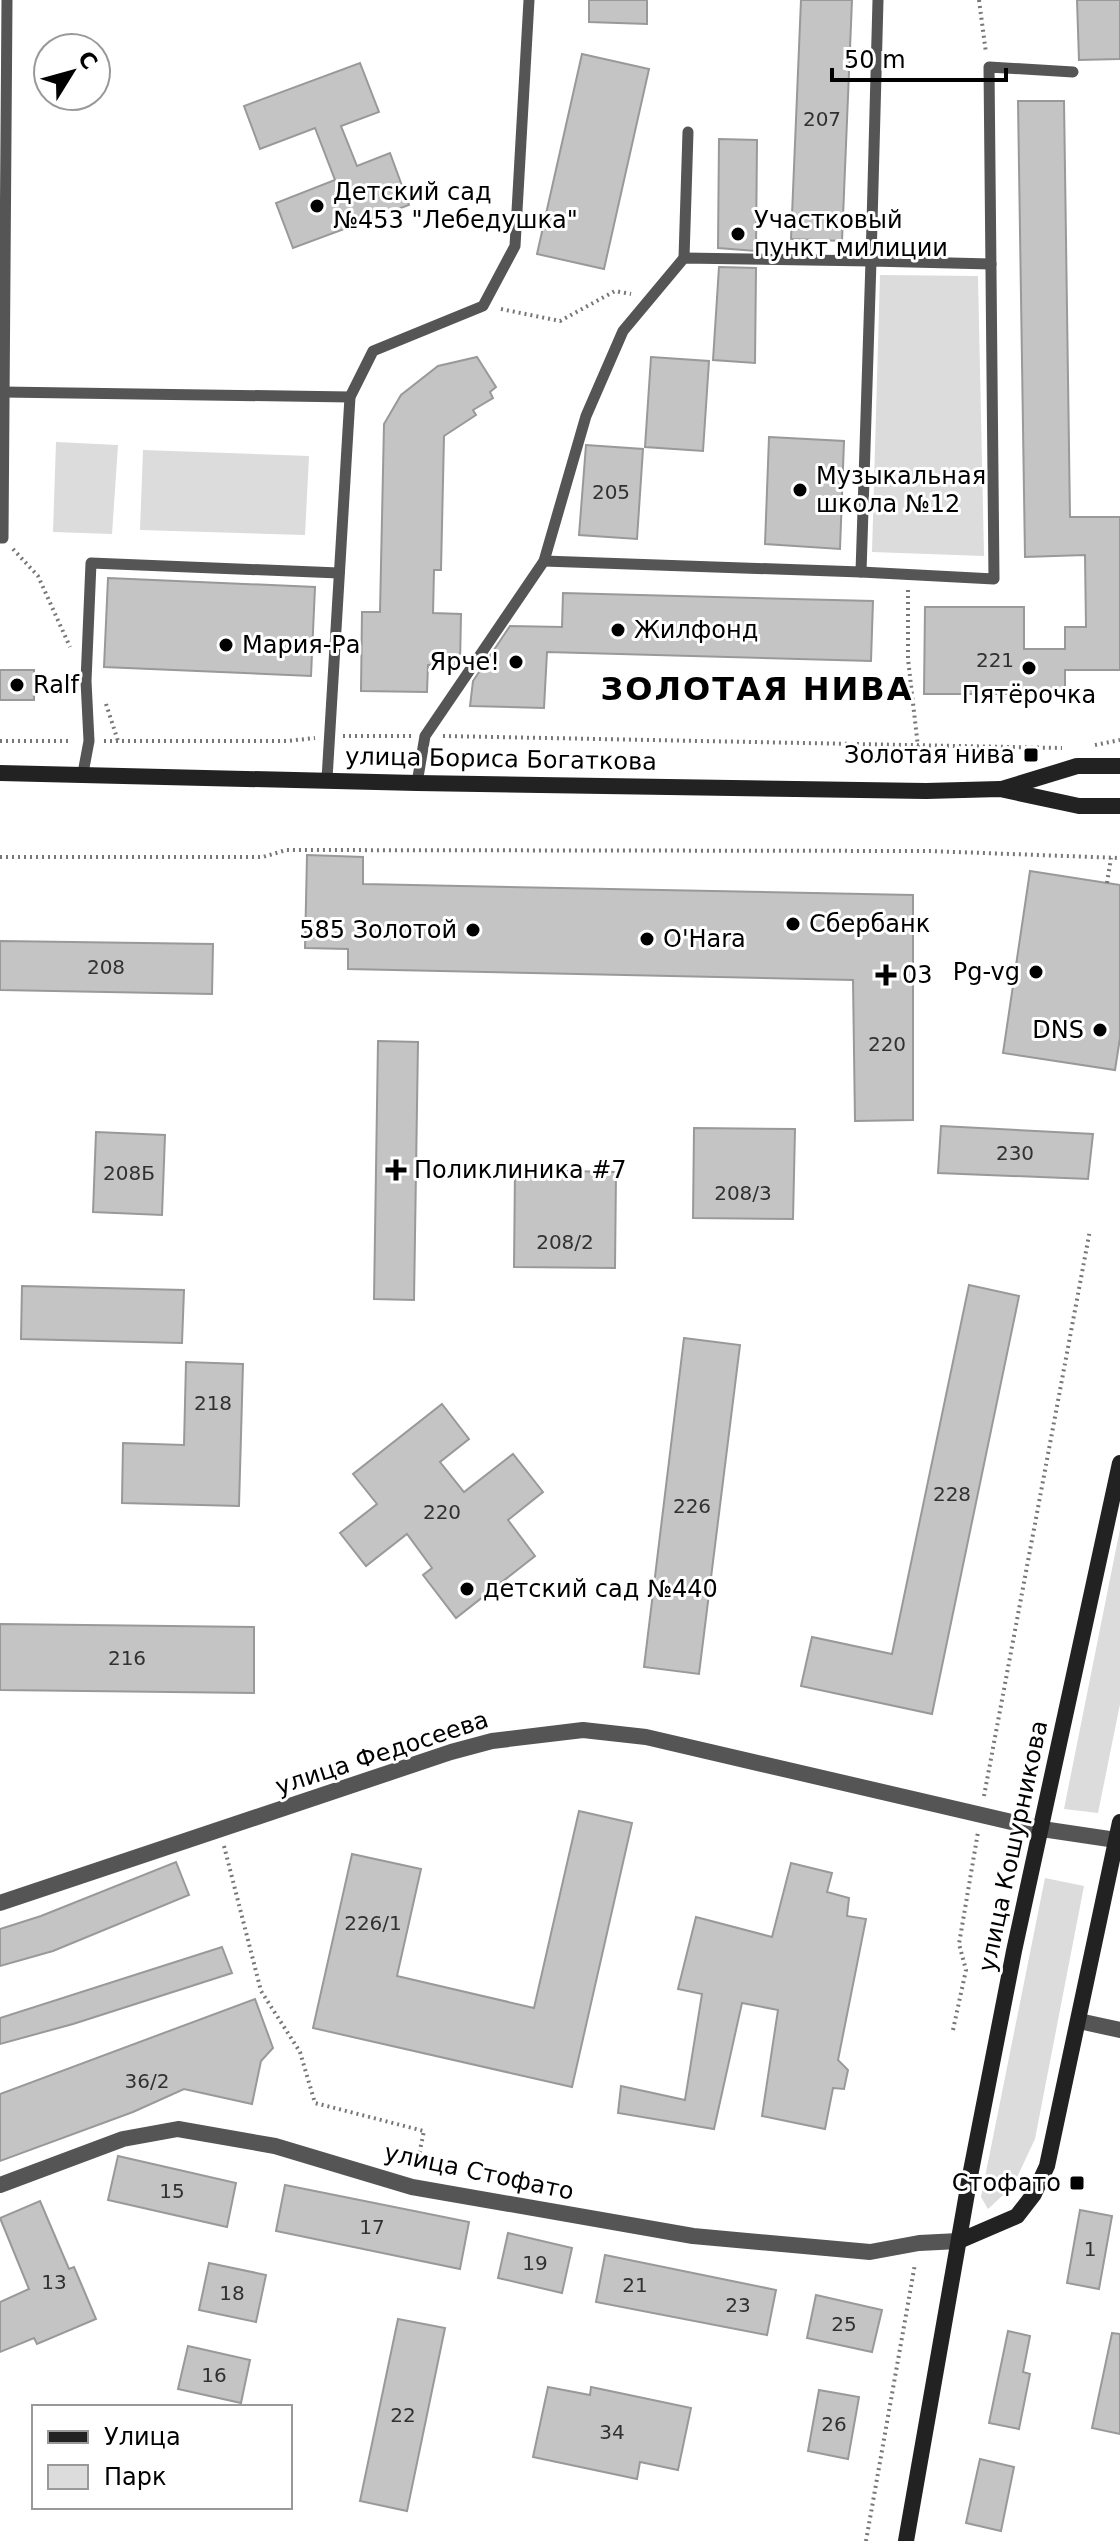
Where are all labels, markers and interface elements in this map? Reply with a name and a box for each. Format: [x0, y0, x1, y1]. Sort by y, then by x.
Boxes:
north arrow [32, 32, 112, 112]
scale bar [832, 32, 1006, 82]
text: С [73, 46, 102, 74]
text: 50 m [844, 46, 906, 74]
house number: 207 [803, 107, 841, 131]
place label: Детский сад №453 "Лебедушка" [333, 178, 578, 234]
marker: Детский сад №453 "Лебедушка" [308, 197, 326, 215]
place label: Участковый пункт милиции [754, 206, 948, 262]
marker: Участковый пункт милиции [729, 225, 747, 243]
place label: Музыкальная школа №12 [816, 462, 986, 518]
house number: 205 [592, 480, 630, 504]
marker: Музыкальная школа №12 [791, 481, 809, 499]
place label: Жилфонд [634, 616, 758, 644]
marker: Жилфонд [609, 621, 627, 639]
place label: Мария-Ра [242, 631, 361, 659]
marker: Мария-Ра [217, 636, 235, 654]
place label: Ярче! [430, 648, 500, 676]
house number: 221 [976, 648, 1014, 672]
marker: Ярче! [507, 653, 525, 671]
marker: Пятёрочка [1020, 659, 1038, 677]
district label: ЗОЛОТАЯ НИВА [601, 670, 913, 708]
place label: Ralf [33, 671, 80, 699]
marker: Ralf [8, 676, 26, 694]
place label: Пятёрочка [962, 681, 1096, 709]
place label: Золотая нива [844, 741, 1015, 769]
street label: улица Бориса Богаткова [345, 742, 657, 776]
marker: Золотая нива [1022, 746, 1040, 764]
place label: Сбербанк [809, 910, 930, 938]
marker: Сбербанк [784, 915, 802, 933]
place label: 585 Золотой [299, 916, 457, 944]
marker: 585 Золотой [464, 921, 482, 939]
place label: O'Hara [663, 925, 746, 953]
marker: O'Hara [638, 930, 656, 948]
house number: 208 [87, 955, 125, 979]
place label: Pg-vg [953, 958, 1020, 986]
place label: 03 [902, 961, 933, 989]
marker: Pg-vg [1027, 963, 1045, 981]
marker: 03 [877, 966, 895, 984]
place label: DNS [1032, 1016, 1084, 1044]
marker: DNS [1091, 1021, 1109, 1039]
house number: 220 [868, 1032, 906, 1056]
house number: 230 [996, 1141, 1034, 1165]
place label: Поликлиника #7 [414, 1156, 627, 1184]
marker: Поликлиника #7 [385, 1159, 407, 1181]
house number: 208Б [103, 1161, 155, 1185]
house number: 208/3 [714, 1181, 772, 1205]
house number: 208/2 [536, 1230, 594, 1254]
house number: 218 [194, 1391, 232, 1415]
house number: 228 [933, 1482, 971, 1506]
house number: 226 [673, 1494, 711, 1518]
house number: 220 [423, 1500, 461, 1524]
place label: детский сад №440 [483, 1575, 718, 1603]
marker: детский сад №440 [458, 1580, 476, 1598]
house number: 216 [108, 1646, 146, 1670]
street label: улица Федосеева [272, 1705, 492, 1801]
street label: улица Кошурникова [973, 1718, 1053, 1974]
house number: 226/1 [344, 1911, 402, 1935]
house number: 36/2 [125, 2069, 169, 2093]
street label: улица Стофато [382, 2138, 576, 2206]
place label: Стофато [952, 2169, 1061, 2197]
marker: Стофато [1068, 2174, 1086, 2192]
house number: 15 [159, 2179, 185, 2203]
house number: 17 [359, 2215, 385, 2239]
house number: 1 [1084, 2237, 1096, 2261]
house number: 19 [522, 2251, 548, 2275]
house number: 13 [41, 2270, 67, 2294]
house number: 21 [622, 2273, 648, 2297]
house number: 18 [219, 2281, 245, 2305]
house number: 23 [725, 2293, 751, 2317]
house number: 25 [831, 2312, 857, 2336]
house number: 16 [201, 2363, 227, 2387]
house number: 22 [390, 2403, 416, 2427]
legend [32, 2405, 292, 2509]
house number: 26 [821, 2412, 847, 2436]
house number: 34 [599, 2420, 625, 2444]
text: Улица [104, 2423, 181, 2451]
text: Парк [104, 2463, 166, 2491]

